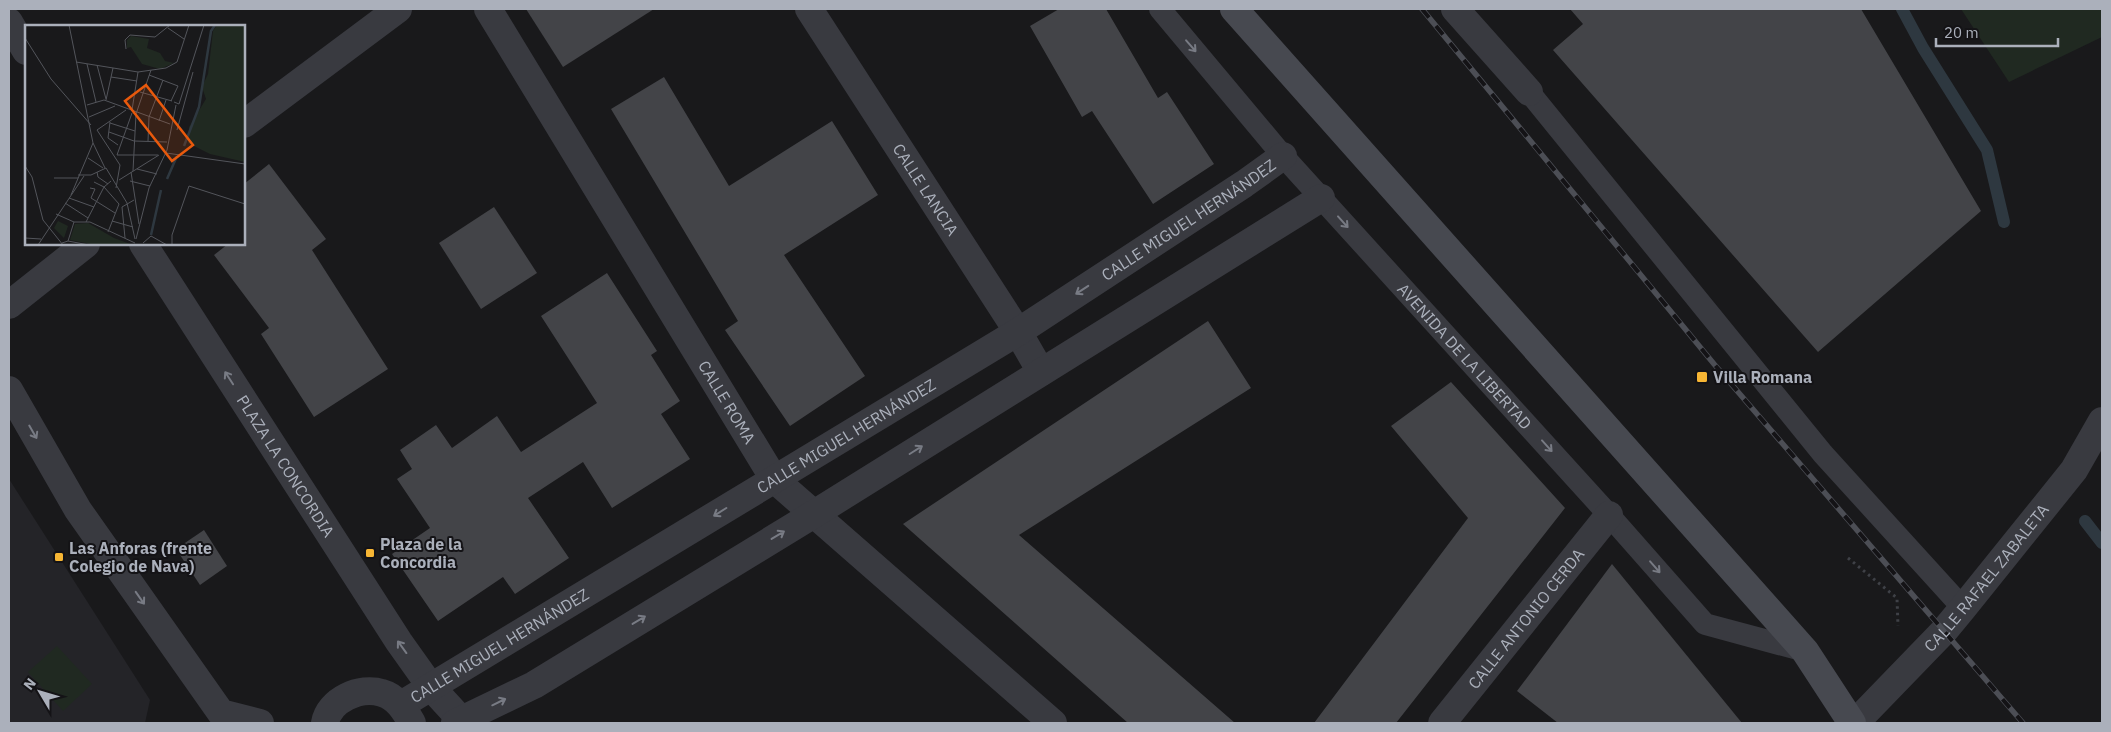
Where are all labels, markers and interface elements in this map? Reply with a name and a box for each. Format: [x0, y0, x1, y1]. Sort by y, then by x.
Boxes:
scale bar [1936, 15, 2058, 47]
text: 20 m [1944, 23, 1979, 42]
inset map [25, 25, 245, 245]
one-way arrow [1186, 40, 1197, 53]
street label: CALLE LANCIA [889, 140, 963, 239]
street label: CALLE MIGUEL HERNÁNDEZ [1097, 155, 1279, 285]
one-way arrow [1337, 216, 1349, 228]
street label: AVENIDA DE LA LIBERTAD [1393, 279, 1536, 433]
one-way arrow [1076, 285, 1090, 295]
street label: CALLE ROMA [694, 357, 760, 447]
place label: Villa Romana [1713, 367, 1812, 387]
marker: Villa Romana [1695, 370, 1709, 384]
one-way arrow [224, 371, 235, 385]
street label: CALLE MIGUEL HERNÁNDEZ [753, 374, 939, 498]
street label: PLAZA LA CONCORDIA [233, 391, 339, 541]
one-way arrow [29, 425, 39, 439]
one-way arrow [1541, 439, 1553, 452]
one-way arrow [908, 445, 922, 455]
street label: CALLE RAFAEL ZABALETA [1920, 500, 2053, 656]
one-way arrow [713, 507, 727, 517]
one-way arrow [770, 530, 784, 540]
place label: Plaza de la Concordia [380, 534, 462, 572]
place label: Las Anforas (frente Colegio de Nava) [69, 538, 212, 576]
street label: CALLE ANTONIO CERDA [1464, 544, 1588, 693]
marker: Plaza de la Concordia [364, 547, 376, 559]
marker: Las Anforas (frente Colegio de Nava) [53, 551, 65, 563]
one-way arrow [1649, 560, 1661, 573]
street label: CALLE MIGUEL HERNÁNDEZ [407, 584, 592, 707]
one-way arrow [135, 591, 145, 605]
one-way arrow [632, 615, 646, 626]
one-way arrow [397, 641, 408, 654]
north arrow [15, 667, 65, 717]
text: N [20, 674, 40, 694]
one-way arrow [491, 697, 506, 707]

